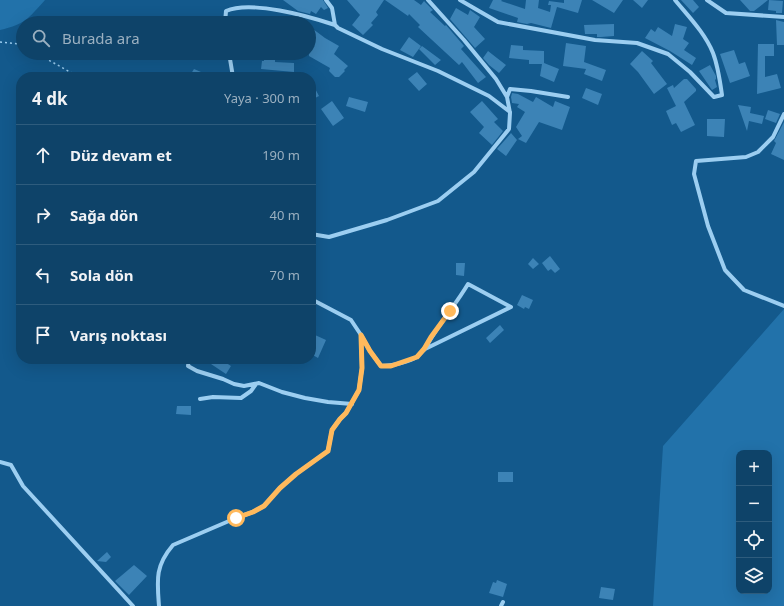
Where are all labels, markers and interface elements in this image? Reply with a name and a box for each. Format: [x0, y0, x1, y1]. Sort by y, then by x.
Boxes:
search box [16, 16, 316, 60]
icon: search [30, 27, 52, 49]
text: Burada ara [62, 28, 140, 48]
text: 4 dk [32, 87, 67, 110]
text: Yaya · 300 m [224, 89, 300, 107]
icon: ahead [32, 144, 54, 166]
text: Düz devam et [70, 145, 172, 165]
text: 190 m [262, 146, 300, 164]
icon: right [32, 204, 54, 226]
text: Sağa dön [70, 205, 138, 225]
text: 40 m [270, 206, 300, 224]
icon: left [32, 264, 54, 286]
text: Sola dön [70, 265, 134, 285]
text: 70 m [270, 266, 300, 284]
route end [441, 302, 459, 320]
icon: arrive [32, 324, 54, 346]
text: Varış noktası [70, 325, 167, 345]
map controls [736, 450, 772, 594]
button: + [736, 450, 772, 486]
button: − [736, 486, 772, 522]
route start [227, 509, 245, 527]
button: locate [736, 522, 772, 558]
button: layers [736, 558, 772, 594]

